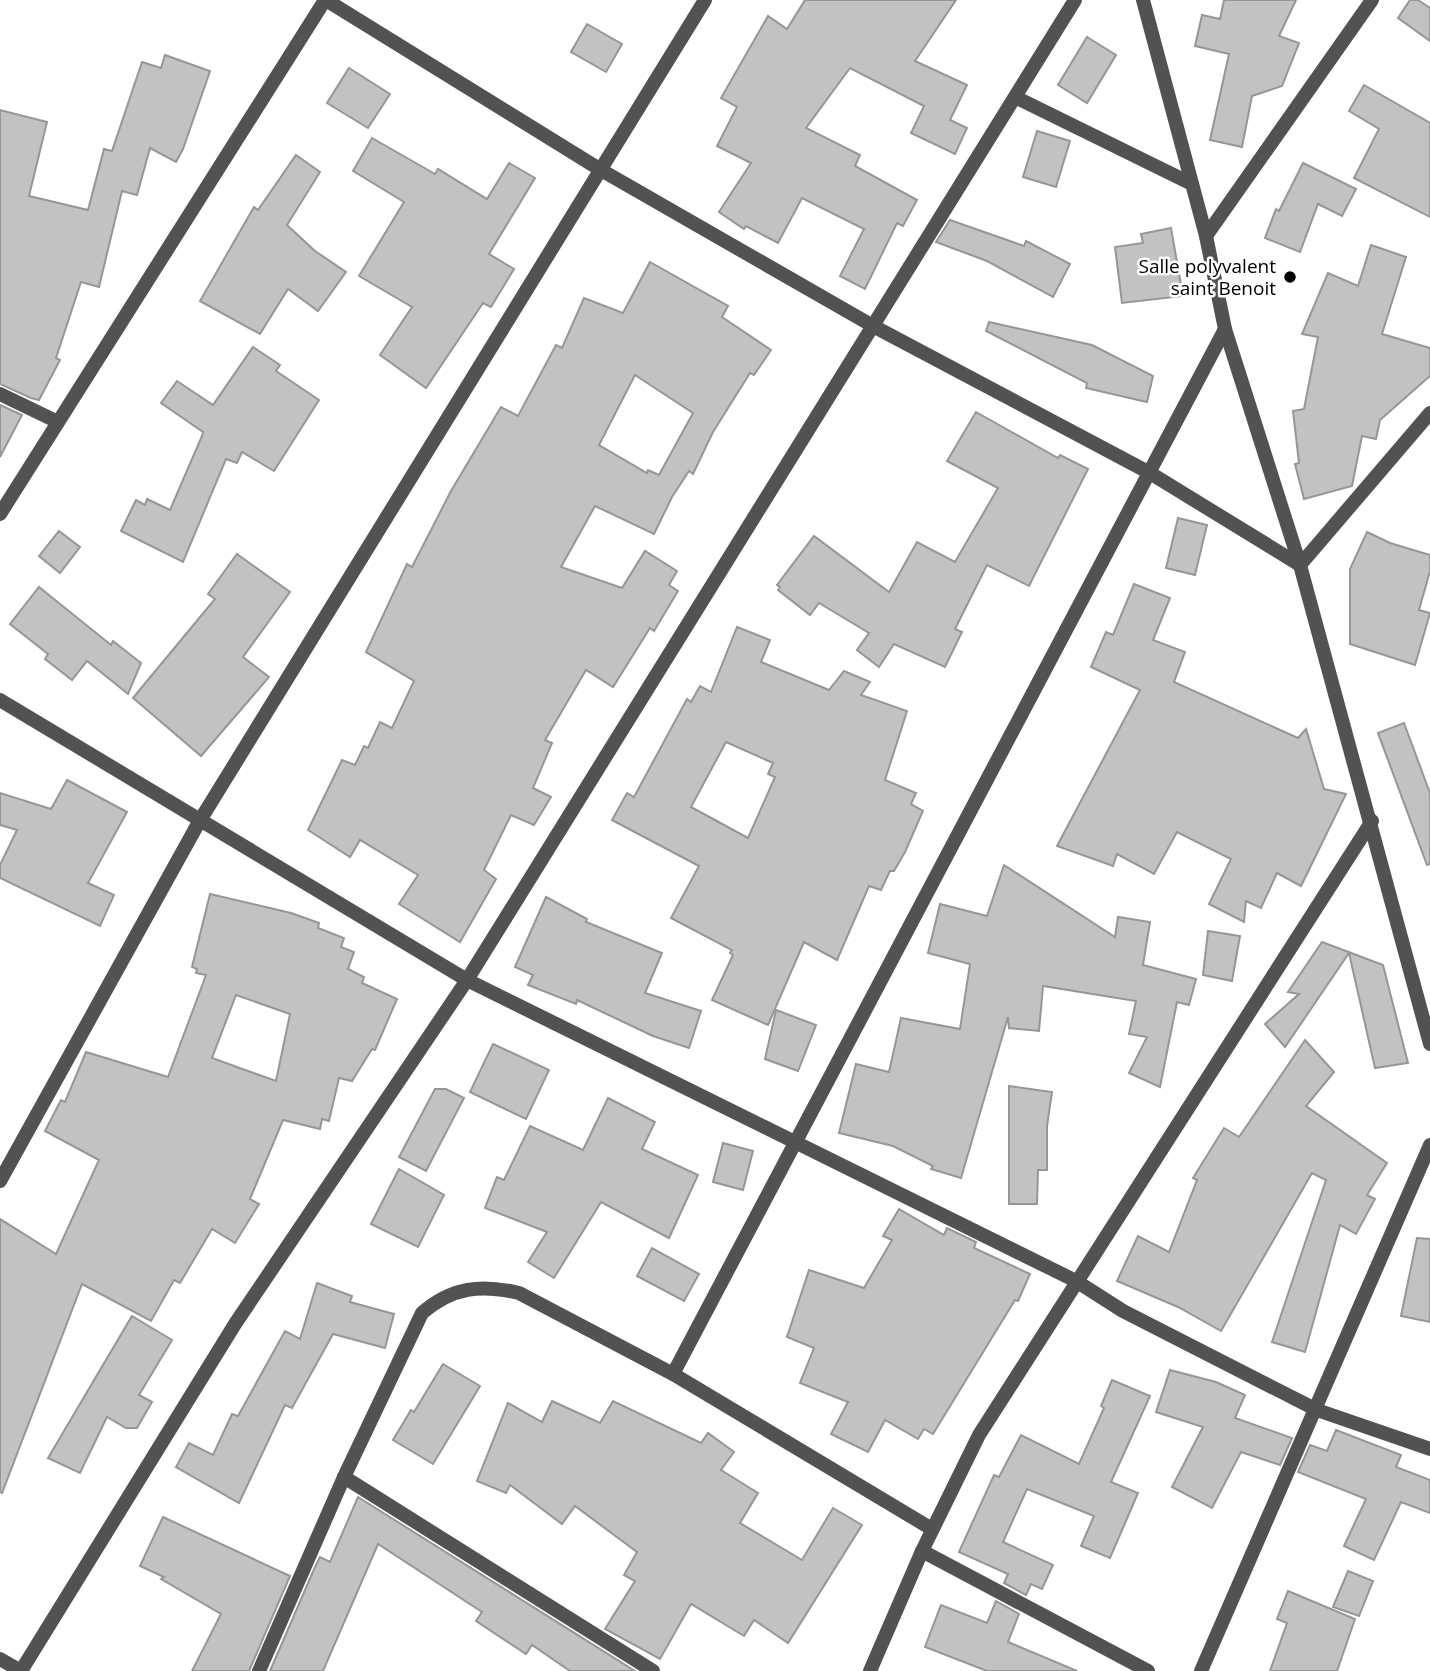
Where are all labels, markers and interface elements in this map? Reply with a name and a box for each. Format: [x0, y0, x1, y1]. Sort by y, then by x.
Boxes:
place label: Salle polyvalent saint Benoit [1139, 253, 1276, 301]
marker: Salle polyvalent saint Benoit [1282, 269, 1298, 285]

